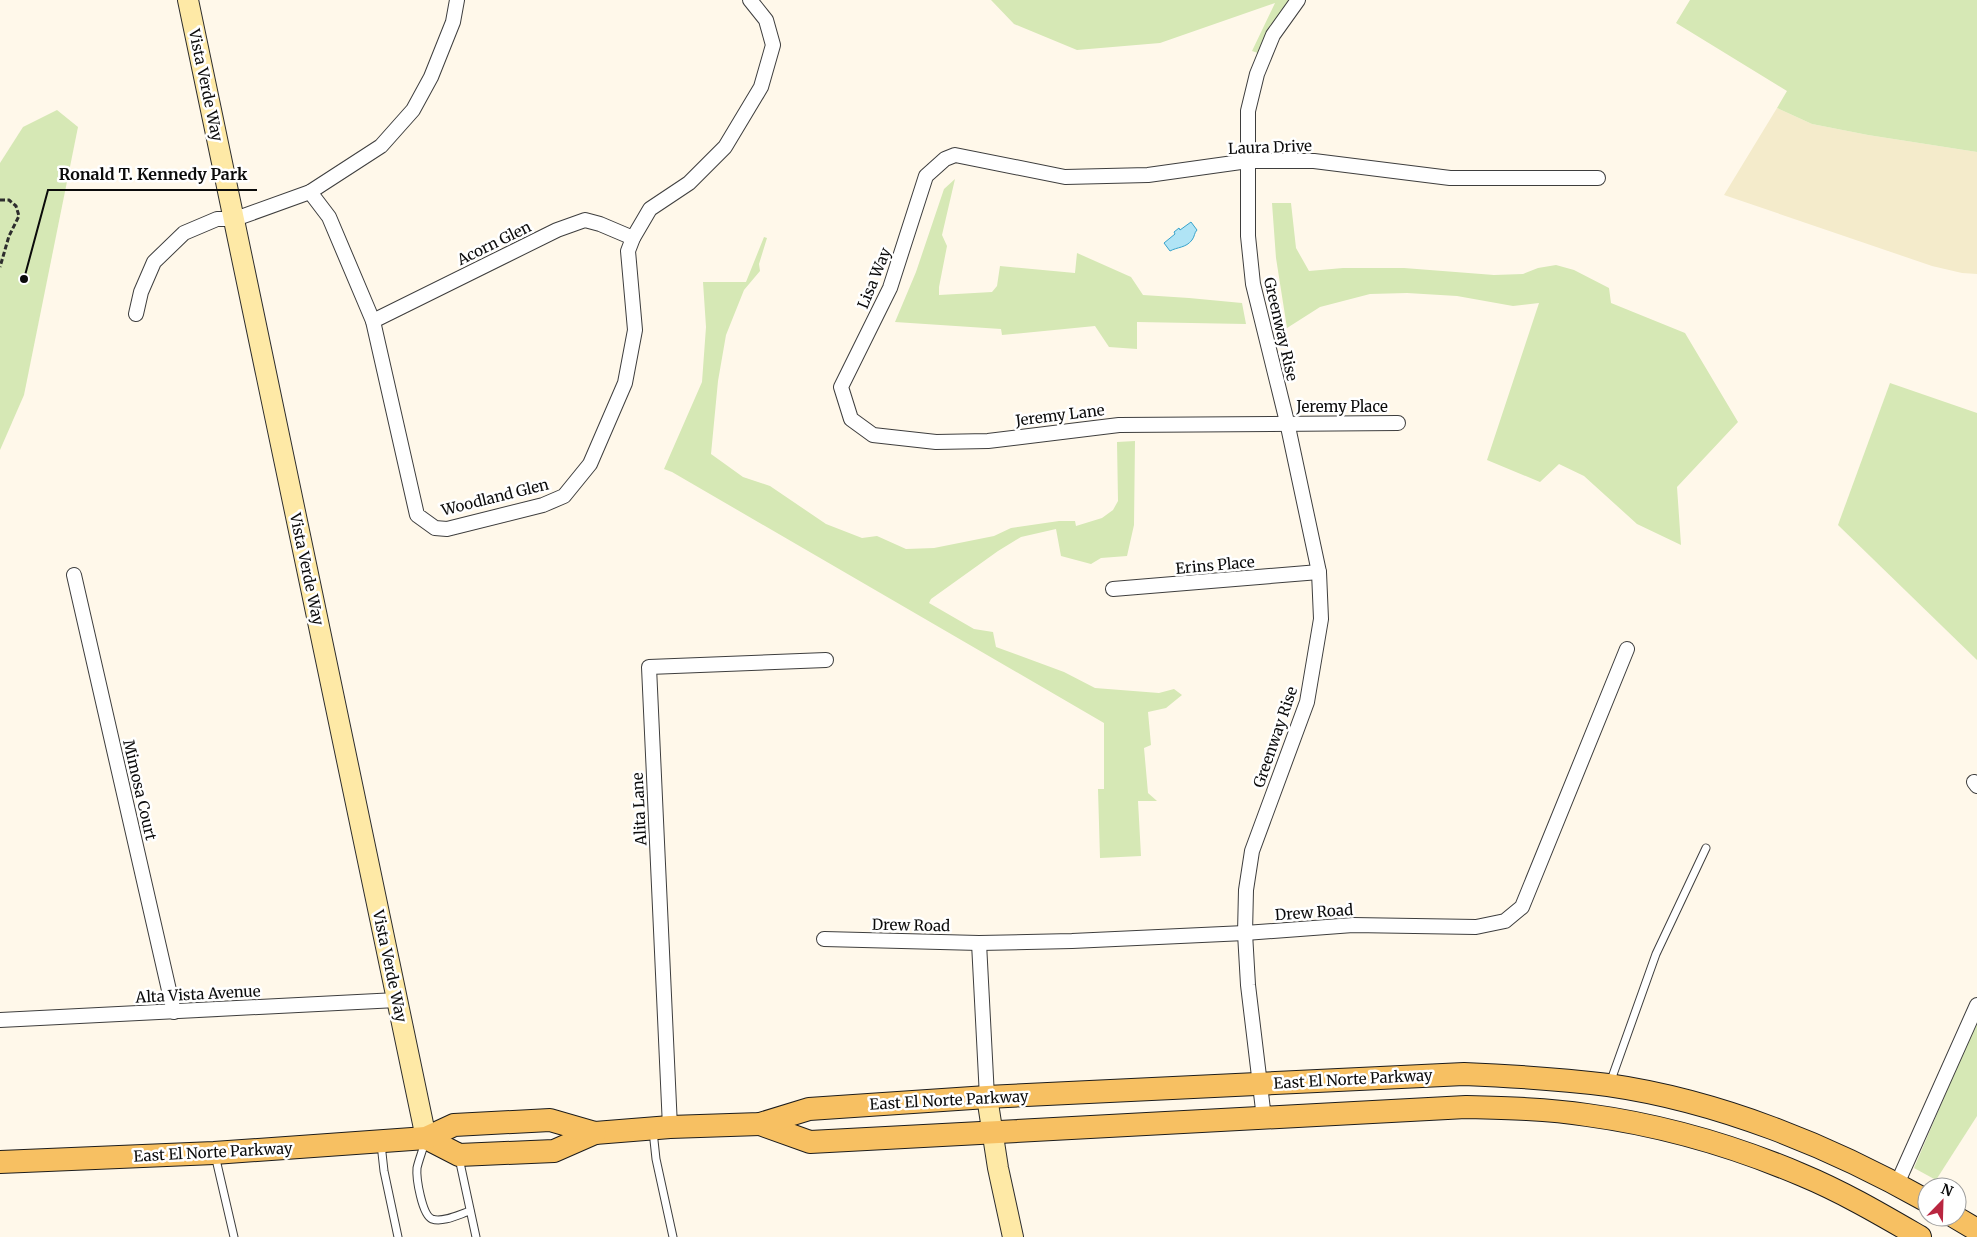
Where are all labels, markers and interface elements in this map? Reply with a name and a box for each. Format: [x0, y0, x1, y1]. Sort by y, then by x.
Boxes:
street label: Vista Verde Way [185, 26, 227, 143]
street label: Laura Drive [1228, 136, 1313, 158]
callout: Ronald T. Kennedy Park [48, 159, 257, 190]
text: Ronald T. Kennedy Park [59, 164, 248, 184]
street label: Acorn Glen [453, 217, 534, 270]
street label: Lisa Way [853, 244, 895, 311]
street label: Greenway Rise [1260, 275, 1302, 383]
street label: Jeremy Place [1295, 397, 1388, 416]
street label: Jeremy Lane [1013, 400, 1106, 430]
street label: Woodland Glen [438, 474, 551, 520]
street label: Vista Verde Way [286, 510, 328, 627]
street label: Erins Place [1175, 552, 1256, 578]
street label: Greenway Rise [1249, 684, 1301, 790]
street label: Mimosa Court [119, 738, 161, 842]
street label: Alita Lane [628, 772, 650, 847]
street label: Drew Road [1274, 900, 1354, 924]
street label: Vista Verde Way [369, 907, 411, 1024]
street label: Drew Road [872, 915, 950, 935]
street label: Alta Vista Avenue [134, 981, 261, 1007]
street label: East El Norte Parkway [1273, 1065, 1433, 1093]
street label: East El Norte Parkway [869, 1086, 1029, 1114]
street label: East El Norte Parkway [133, 1138, 293, 1166]
north arrow [1917, 1177, 1967, 1227]
text: N [1938, 1180, 1956, 1200]

